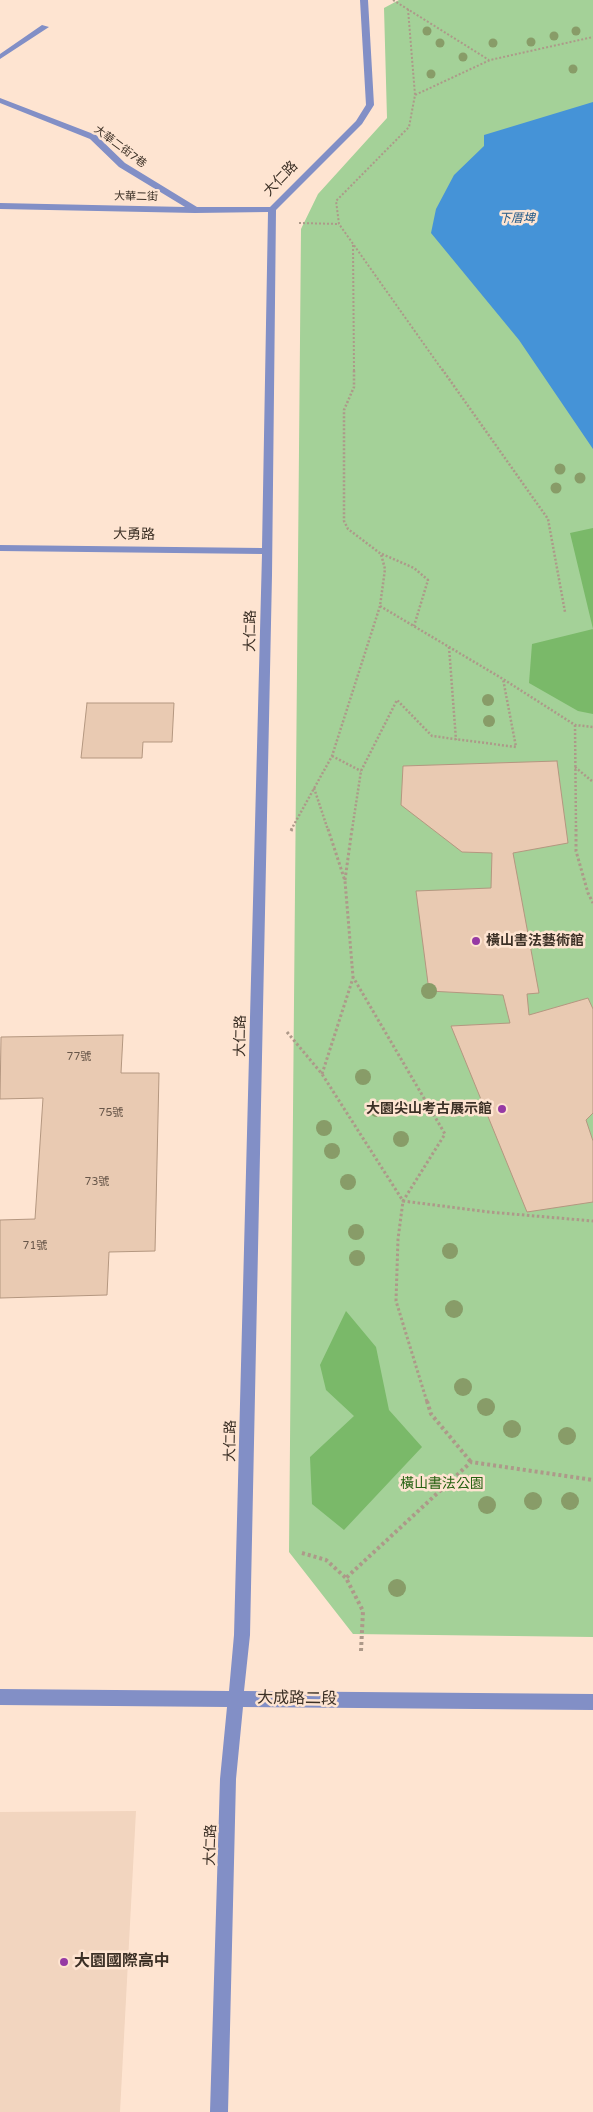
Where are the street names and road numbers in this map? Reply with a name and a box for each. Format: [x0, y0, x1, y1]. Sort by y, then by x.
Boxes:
street label: 大華二街7巷 [91, 123, 149, 171]
street label: 大仁路 [260, 158, 302, 200]
street label: 大華二街 [114, 190, 158, 204]
street label: 大勇路 [113, 526, 155, 544]
street label: 大仁路 [242, 610, 260, 652]
street label: 大仁路 [232, 1015, 250, 1057]
street label: 大仁路 [222, 1420, 240, 1462]
street label: 大成路二段 [257, 1689, 337, 1709]
street label: 大仁路 [202, 1824, 220, 1866]

